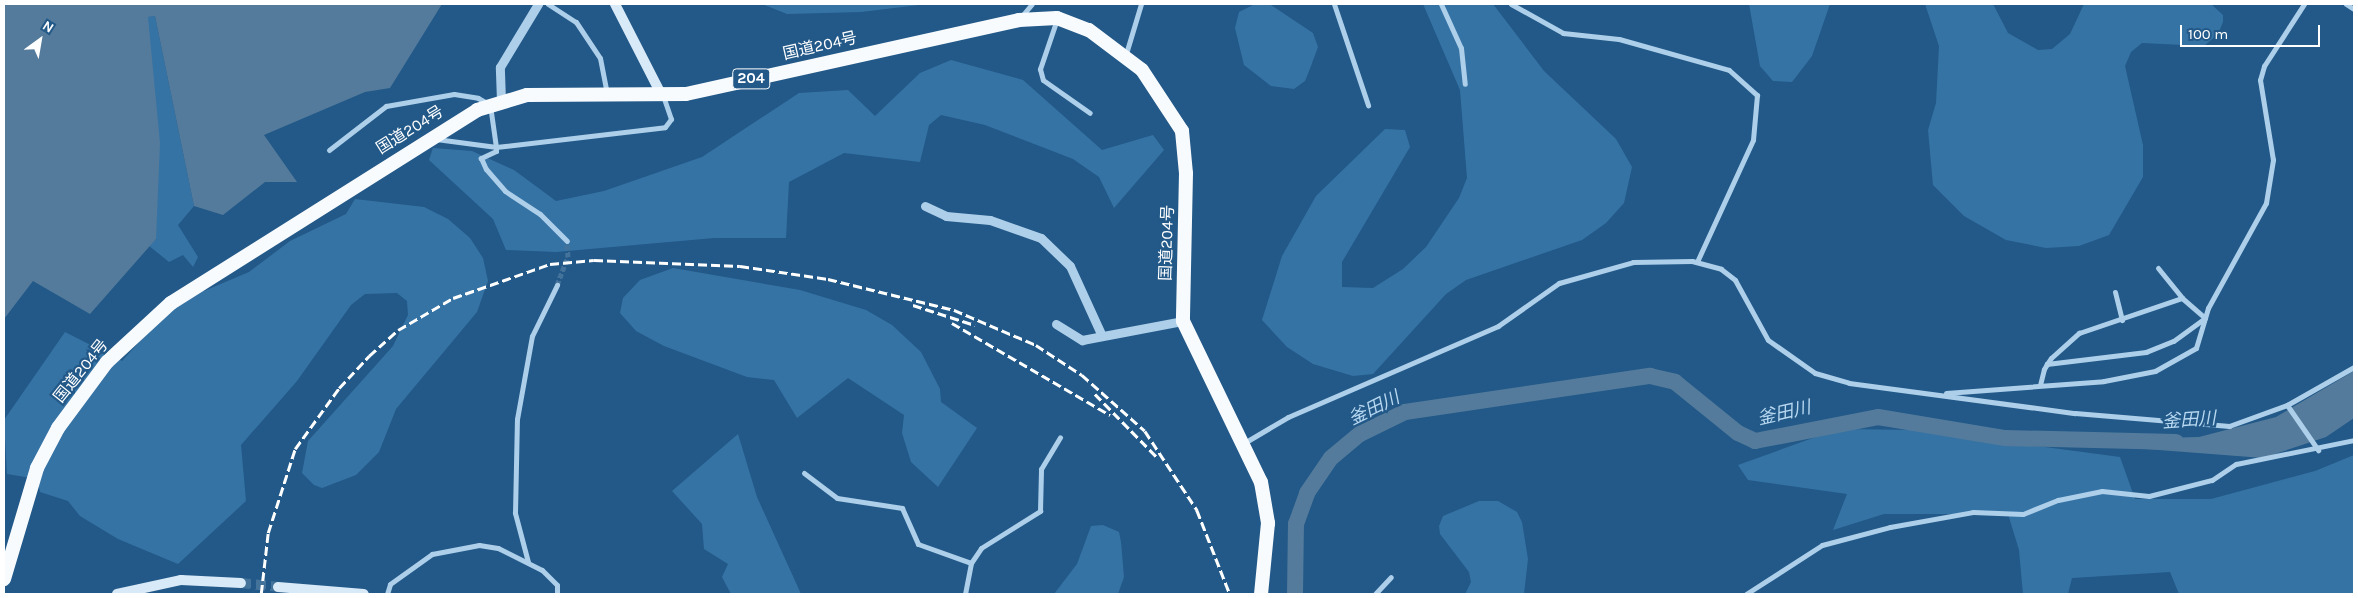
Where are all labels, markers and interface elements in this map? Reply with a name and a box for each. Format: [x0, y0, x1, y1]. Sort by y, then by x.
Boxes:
north arrow [15, 15, 65, 65]
scale bar [2183, 15, 2323, 47]
text: N [39, 17, 57, 37]
text: 100 m [2188, 25, 2228, 43]
street label: 国道204号 [781, 28, 859, 64]
road number: 204 [732, 66, 770, 92]
street label: 国道204号 [373, 102, 447, 158]
street label: 国道204号 [1156, 205, 1178, 281]
street label: 国道204号 [50, 336, 112, 406]
water label: 釜田川 [1345, 386, 1403, 430]
water label: 釜田川 [1755, 396, 1813, 430]
water label: 釜田川 [2161, 407, 2217, 433]

